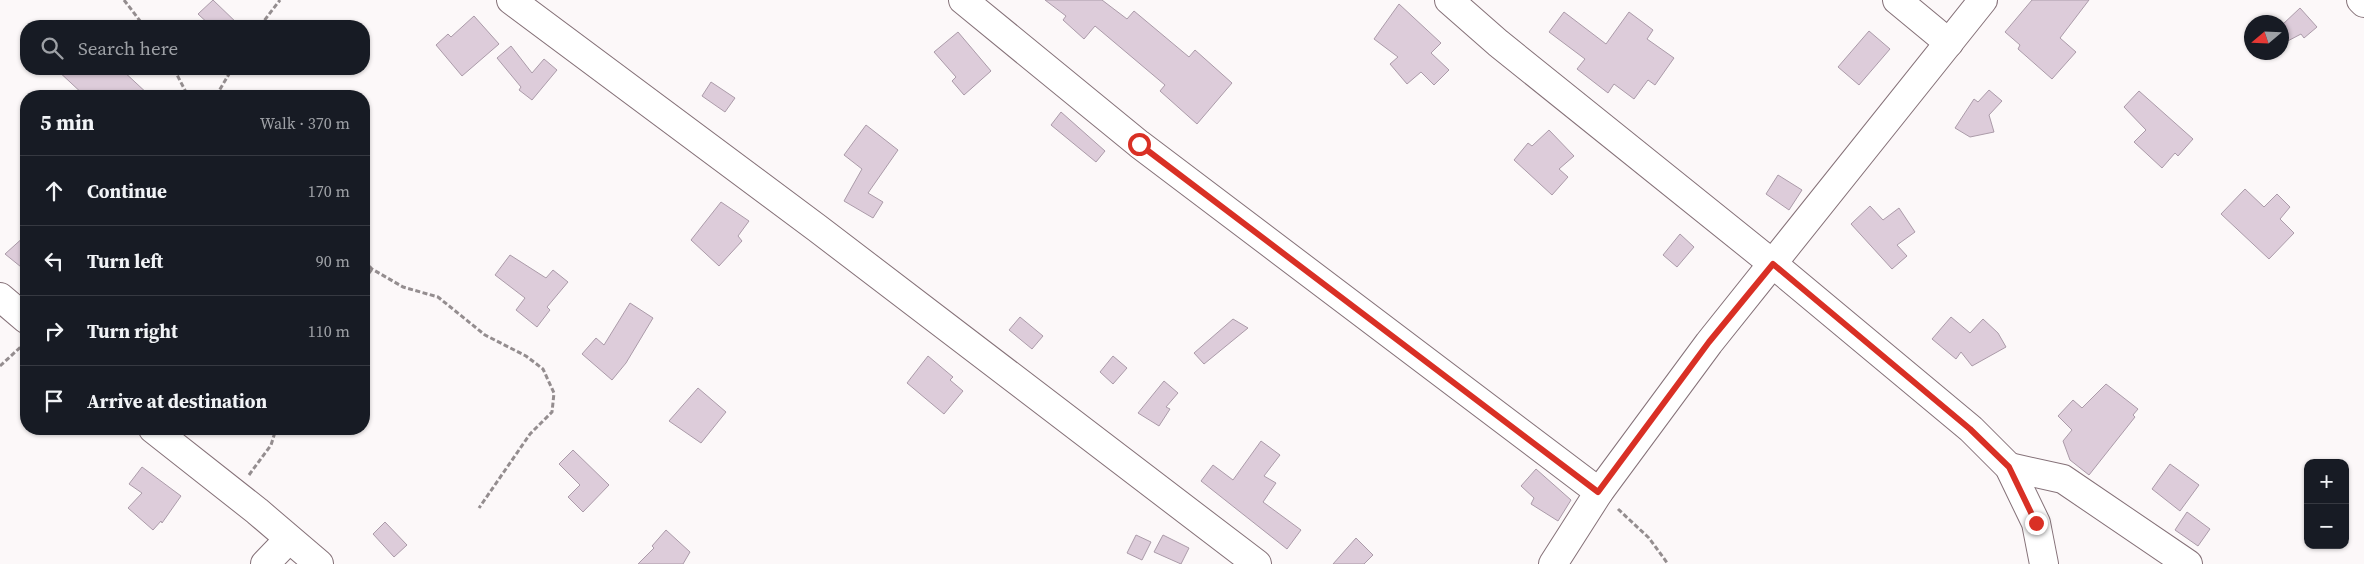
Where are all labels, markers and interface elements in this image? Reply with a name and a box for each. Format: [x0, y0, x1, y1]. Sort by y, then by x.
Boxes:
north arrow [2244, 15, 2289, 60]
search box [20, 20, 370, 75]
icon: search [38, 34, 66, 62]
text: Search here [78, 35, 178, 61]
text: 5 min [40, 108, 95, 137]
text: Walk · 370 m [260, 112, 350, 134]
route start [1128, 133, 1151, 156]
icon: ahead [40, 177, 68, 205]
text: Continue [87, 178, 167, 204]
text: 170 m [308, 180, 350, 202]
icon: left [40, 247, 68, 275]
text: Turn left [87, 248, 163, 274]
text: 90 m [316, 250, 350, 272]
icon: right [40, 317, 68, 345]
text: Turn right [87, 318, 178, 344]
text: 110 m [308, 320, 350, 342]
icon: arrive [40, 387, 68, 415]
text: Arrive at destination [87, 388, 267, 414]
map controls [2304, 459, 2349, 549]
button: + [2304, 459, 2349, 504]
button: − [2304, 504, 2349, 549]
route end [2025, 512, 2048, 535]

